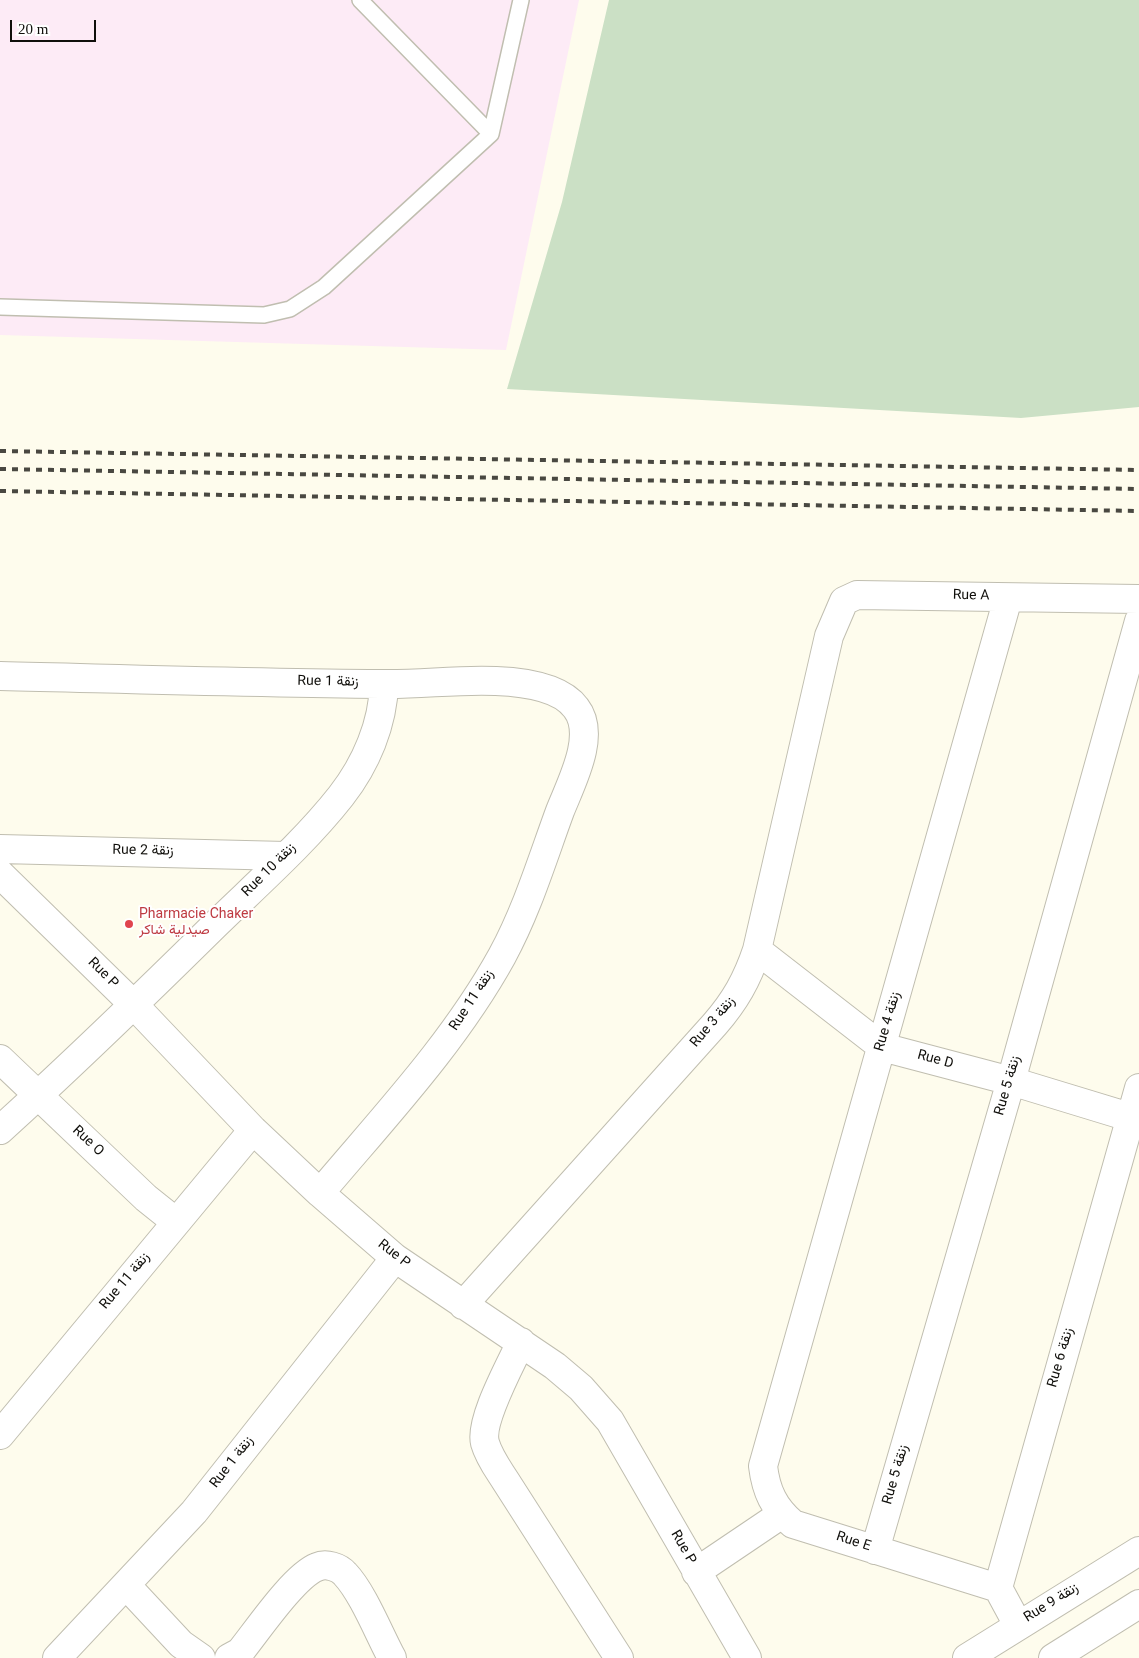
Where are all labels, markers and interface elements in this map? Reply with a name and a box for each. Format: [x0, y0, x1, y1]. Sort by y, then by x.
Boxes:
scale bar [12, 10, 99, 42]
text: 20 m [18, 21, 48, 37]
street label: Rue A [953, 588, 989, 606]
street label: Rue 1 زنقة [297, 674, 359, 692]
street label: Rue 10 زنقة [240, 841, 300, 901]
street label: Rue 2 زنقة [112, 843, 174, 861]
place label: Pharmacie Chaker صيدلية شاكر [139, 908, 253, 940]
marker: Pharmacie Chaker صيدلية شاكر [123, 918, 135, 930]
street label: Rue P [83, 955, 121, 993]
street label: Rue 11 زنقة [447, 967, 499, 1035]
street label: Rue 4 زنقة [872, 990, 906, 1054]
street label: Rue 3 زنقة [688, 994, 740, 1052]
street label: Rue D [915, 1048, 955, 1074]
street label: Rue 5 زنقة [992, 1054, 1026, 1118]
street label: Rue O [68, 1123, 106, 1161]
street label: Rue P [374, 1237, 412, 1273]
street label: Rue 11 زنقة [97, 1250, 155, 1314]
street label: Rue 6 زنقة [1045, 1326, 1079, 1390]
street label: Rue 1 زنقة [208, 1434, 258, 1492]
street label: Rue 5 زنقة [880, 1443, 914, 1507]
street label: Rue P [666, 1528, 698, 1568]
street label: Rue E [834, 1530, 872, 1556]
street label: Rue 9 زنقة [1022, 1581, 1082, 1627]

